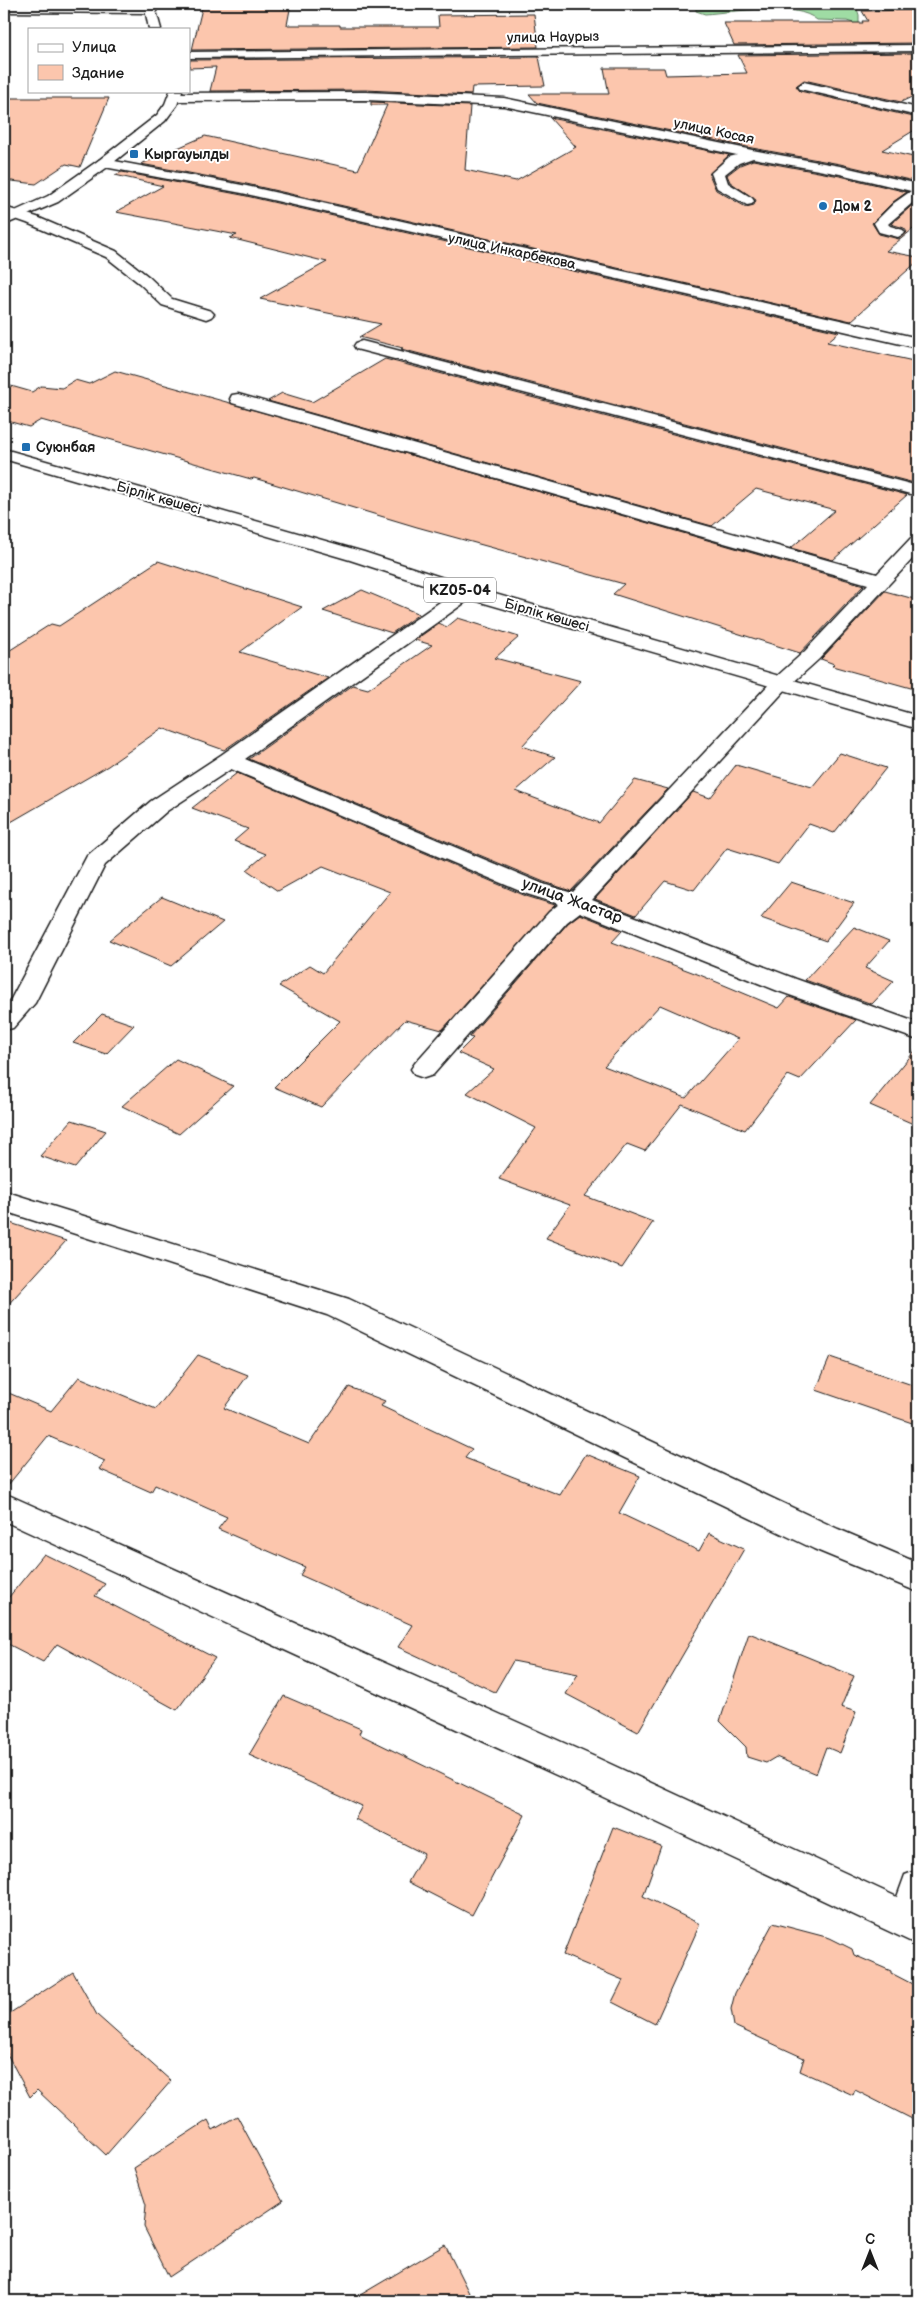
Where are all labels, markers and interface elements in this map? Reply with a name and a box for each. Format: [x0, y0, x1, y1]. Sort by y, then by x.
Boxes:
legend [28, 28, 190, 92]
street label: улица Наурыз [507, 28, 600, 46]
text: Улица [72, 38, 117, 57]
text: Здание [72, 64, 124, 83]
street label: улица Косая [672, 114, 756, 148]
place label: Кыргауылды [144, 146, 229, 163]
marker: Кыргауылды [128, 148, 140, 160]
place label: Дом 2 [833, 198, 873, 215]
marker: Дом 2 [817, 200, 829, 212]
street label: улица Инкарбекова [447, 229, 578, 273]
place label: Суюнбая [36, 439, 95, 456]
marker: Суюнбая [20, 441, 32, 453]
street label: Бірлік көшесі [115, 478, 203, 518]
road number: KZ05-04 [424, 578, 496, 602]
street label: Бірлік көшесі [503, 595, 591, 635]
street label: улица Жастар [519, 874, 625, 928]
north arrow [844, 2228, 894, 2278]
text: С [865, 2231, 875, 2248]

